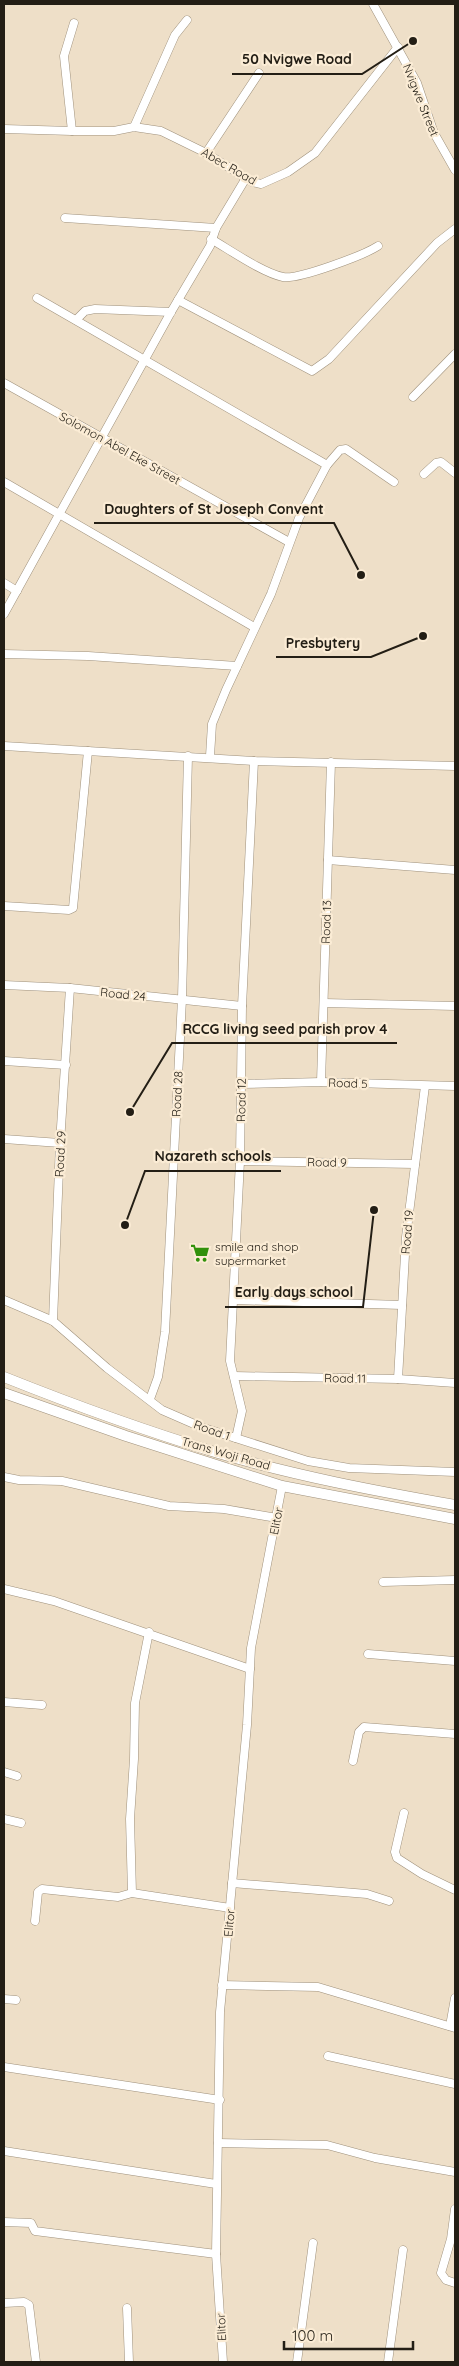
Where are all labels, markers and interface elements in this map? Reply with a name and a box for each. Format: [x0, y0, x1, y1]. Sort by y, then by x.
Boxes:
callout: 50 Nvigwe Road [232, 45, 362, 74]
text: 50 Nvigwe Road [242, 50, 352, 68]
street label: Nvigwe Street [400, 61, 442, 139]
street label: Abec Road [199, 144, 259, 188]
street label: Solomon Abel Eke Street [57, 408, 183, 488]
callout: Daughters of St Joseph Convent [94, 494, 334, 523]
text: Daughters of St Joseph Convent [104, 500, 324, 518]
callout: Presbytery [276, 628, 371, 657]
text: Presbytery [286, 634, 360, 652]
street label: Road 13 [318, 900, 334, 944]
street label: Road 24 [99, 984, 147, 1004]
callout: RCCG living seed parish prov 4 [172, 1014, 397, 1043]
text: RCCG living seed parish prov 4 [182, 1020, 388, 1038]
street label: Road 28 [168, 1071, 186, 1117]
street label: Road 5 [328, 1075, 368, 1091]
street label: Road 12 [233, 1077, 249, 1122]
street label: Road 29 [51, 1130, 69, 1178]
callout: Nazareth schools [145, 1142, 281, 1171]
text: Nazareth schools [155, 1147, 272, 1165]
street label: Road 9 [307, 1154, 347, 1170]
street label: Road 19 [398, 1209, 416, 1255]
place label: smile and shop supermarket [215, 1239, 299, 1268]
supermarket icon: smile and shop supermarket [189, 1242, 211, 1264]
callout: Early days school [225, 1278, 363, 1307]
text: Early days school [235, 1283, 353, 1301]
street label: Road 11 [324, 1370, 366, 1386]
street label: Road 1 [192, 1417, 232, 1443]
street label: Trans Woji Road [180, 1433, 272, 1473]
street label: Elitor [266, 1505, 286, 1536]
street label: Elitor [220, 1908, 238, 1938]
street label: Elitor [213, 2312, 229, 2341]
scale bar [284, 2318, 413, 2350]
text: 100 m [292, 2326, 333, 2345]

